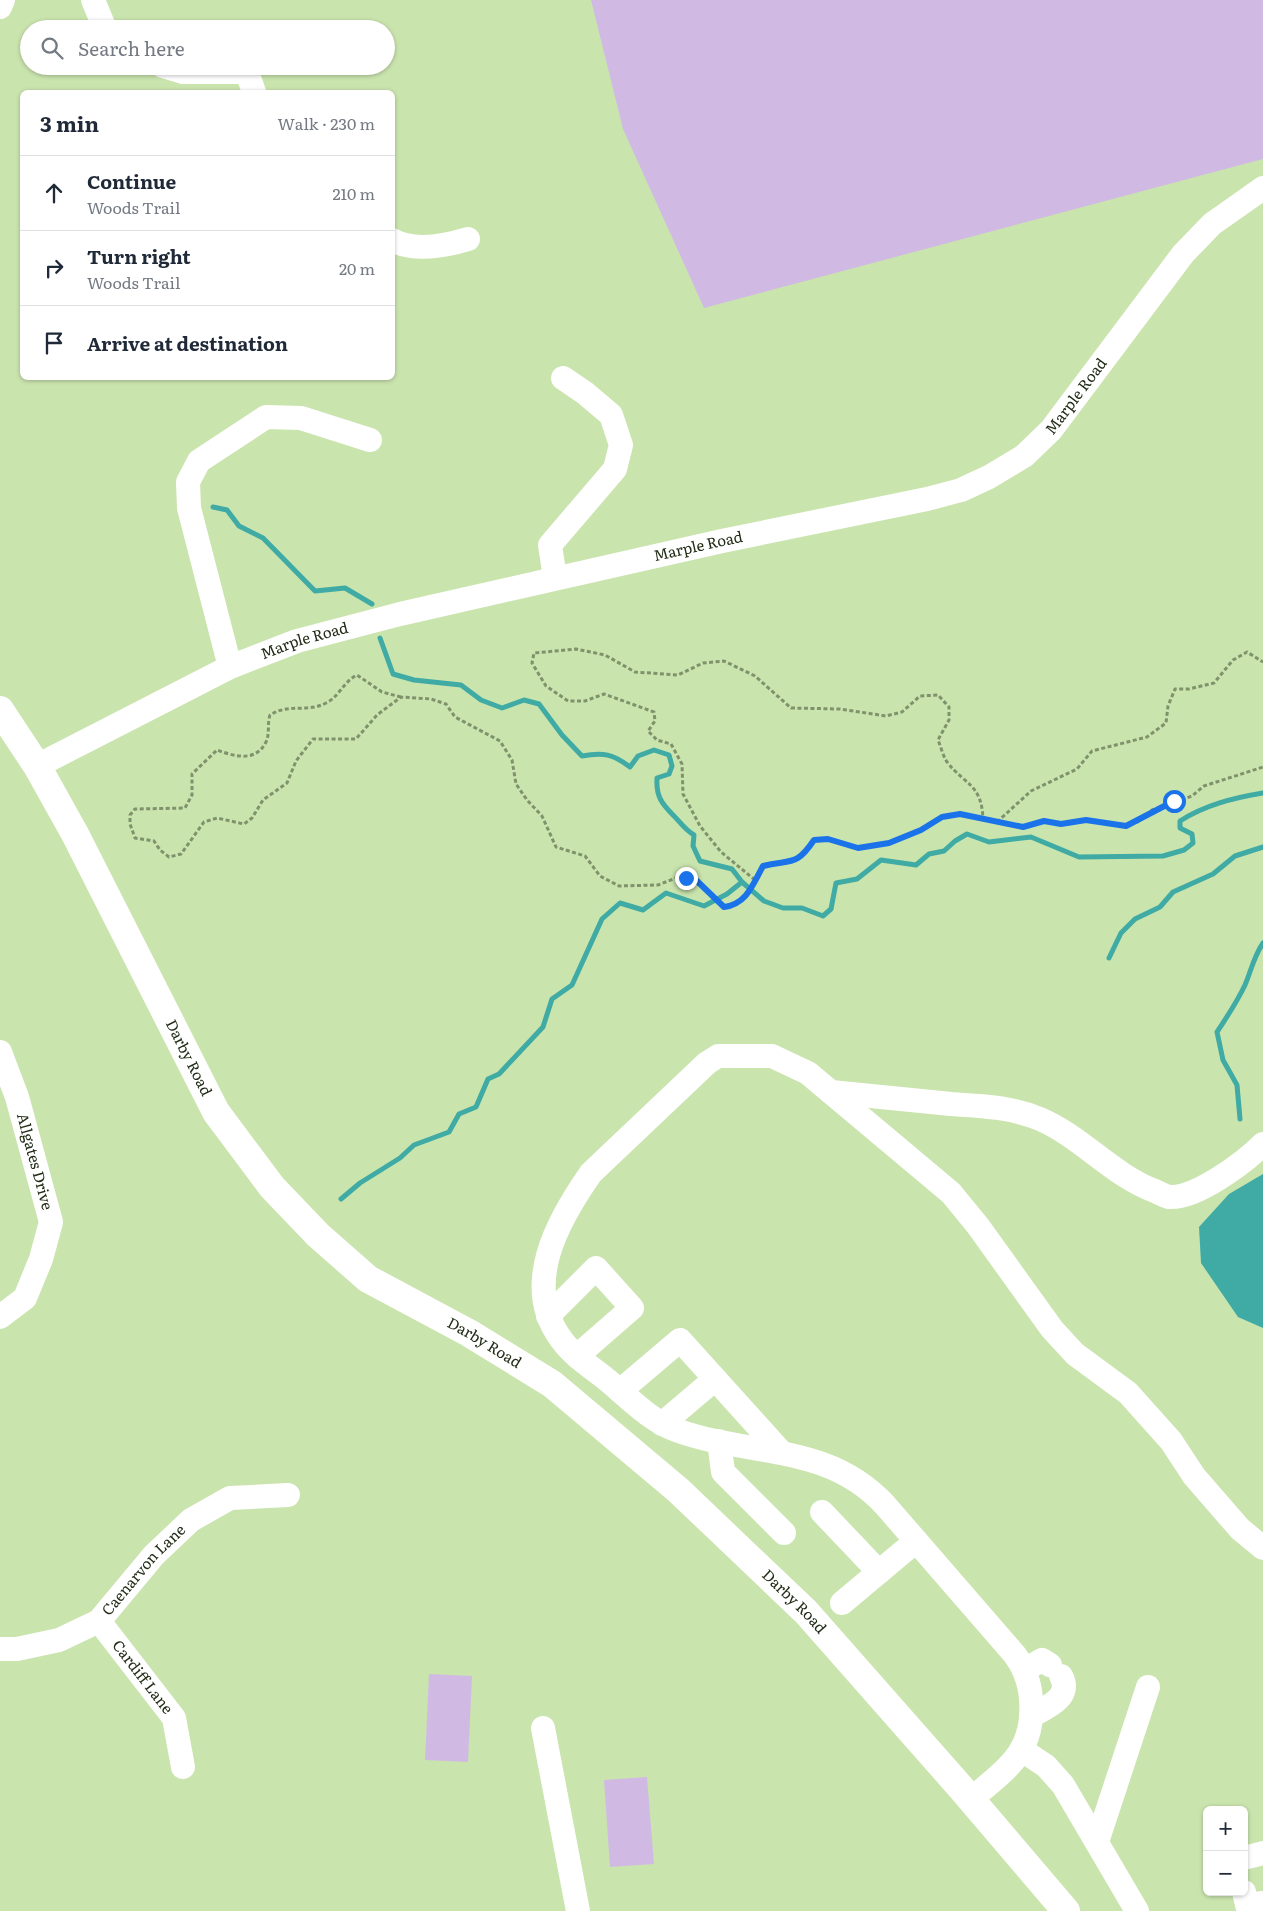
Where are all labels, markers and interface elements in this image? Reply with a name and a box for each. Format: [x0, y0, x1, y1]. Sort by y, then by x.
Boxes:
search box [20, 20, 395, 75]
icon: search [38, 34, 66, 62]
text: Search here [78, 34, 185, 62]
text: 3 min [40, 107, 99, 138]
text: Walk · 230 m [278, 111, 375, 135]
text: Continue [87, 167, 176, 195]
icon: ahead [40, 179, 68, 207]
text: 210 m [332, 181, 375, 205]
text: Woods Trail [87, 195, 180, 219]
text: Turn right [87, 242, 191, 270]
icon: right [40, 254, 68, 282]
text: 20 m [339, 256, 375, 280]
text: Woods Trail [87, 270, 180, 294]
icon: arrive [40, 329, 68, 357]
text: Arrive at destination [87, 329, 288, 357]
street label: Marple Road [1038, 352, 1111, 439]
street label: Marple Road [651, 524, 745, 566]
street label: Marple Road [257, 615, 351, 664]
route start [1163, 790, 1186, 813]
route end [675, 867, 698, 890]
street label: Darby Road [161, 1015, 219, 1099]
street label: Allgates Drive [12, 1110, 60, 1213]
street label: Darby Road [444, 1310, 527, 1373]
street label: Caenarvon Lane [95, 1518, 190, 1620]
street label: Darby Road [758, 1563, 833, 1638]
street label: Cardiff Lane [107, 1634, 180, 1718]
map controls [1203, 1806, 1248, 1896]
button: + [1203, 1806, 1248, 1851]
button: − [1203, 1851, 1248, 1896]

